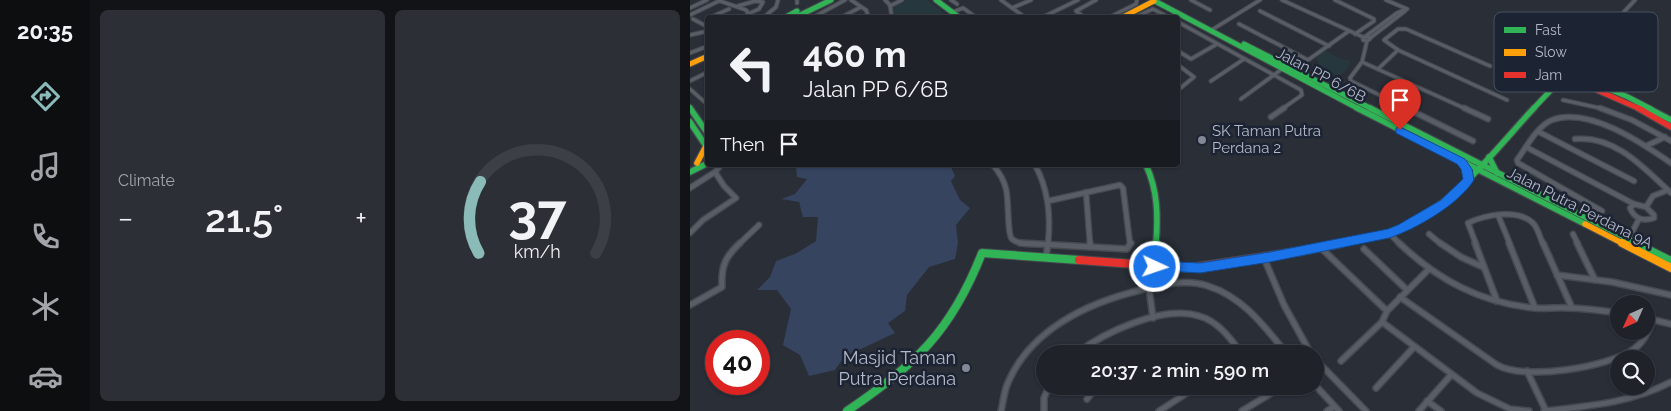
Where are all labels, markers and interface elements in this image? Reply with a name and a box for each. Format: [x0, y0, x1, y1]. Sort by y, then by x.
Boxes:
legend [1494, 12, 1658, 92]
text: 20:35 [17, 18, 73, 44]
text: Fast [1535, 22, 1562, 38]
text: 460 m [803, 34, 907, 75]
icon: left [720, 35, 785, 100]
street label: Jalan PP 6/6B [1273, 44, 1369, 106]
text: Slow [1535, 44, 1567, 60]
text: Jam [1535, 67, 1562, 83]
text: Jalan PP 6/6B [803, 76, 948, 102]
icon: directions [28, 79, 63, 114]
pin [1379, 79, 1421, 130]
icon: arrive [1386, 86, 1414, 114]
place label: SK Taman Putra Perdana 2 [1212, 122, 1321, 157]
icon: arrive [775, 130, 803, 158]
text: Then [720, 133, 765, 155]
marker: SK Taman Putra Perdana 2 [1196, 134, 1208, 146]
icon: music [28, 149, 63, 184]
street label: Jalan Putra Perdana 9A [1504, 163, 1656, 253]
text: Climate [118, 171, 175, 190]
text: 37 [508, 183, 567, 244]
text: 21.5° [205, 196, 283, 241]
text: − [118, 202, 133, 235]
text: + [355, 202, 367, 235]
icon: phone [28, 219, 63, 254]
position arrow [1128, 240, 1180, 292]
text: km/h [514, 241, 561, 262]
icon: climate [28, 289, 63, 324]
north arrow [1610, 295, 1655, 340]
map controls [1610, 295, 1655, 395]
speed limit sign: 40 [705, 330, 770, 395]
place label: Masjid Taman Putra Perdana [838, 347, 956, 389]
button: search [1610, 350, 1655, 395]
icon: car [28, 359, 63, 394]
text: 20:37 · 2 min · 590 m [1091, 359, 1269, 381]
marker: Masjid Taman Putra Perdana [960, 362, 972, 374]

